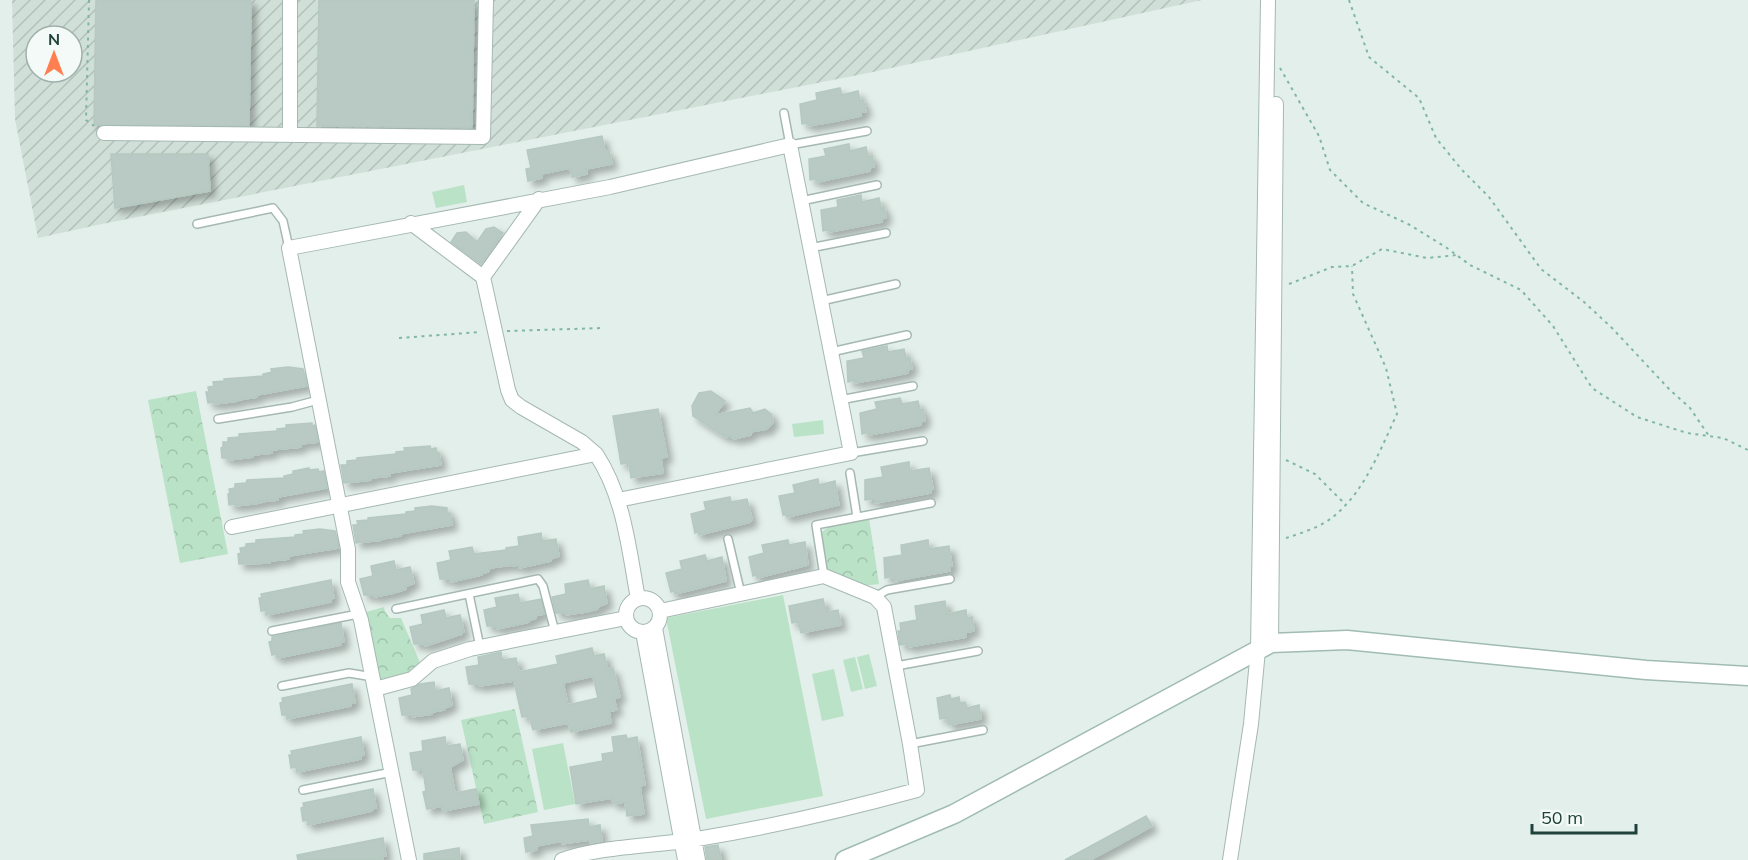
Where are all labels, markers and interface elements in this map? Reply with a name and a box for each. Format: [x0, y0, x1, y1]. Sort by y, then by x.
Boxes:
north arrow [24, 24, 84, 84]
text: N [48, 29, 60, 49]
scale bar [1532, 797, 1636, 835]
text: 50 m [1541, 806, 1583, 829]

